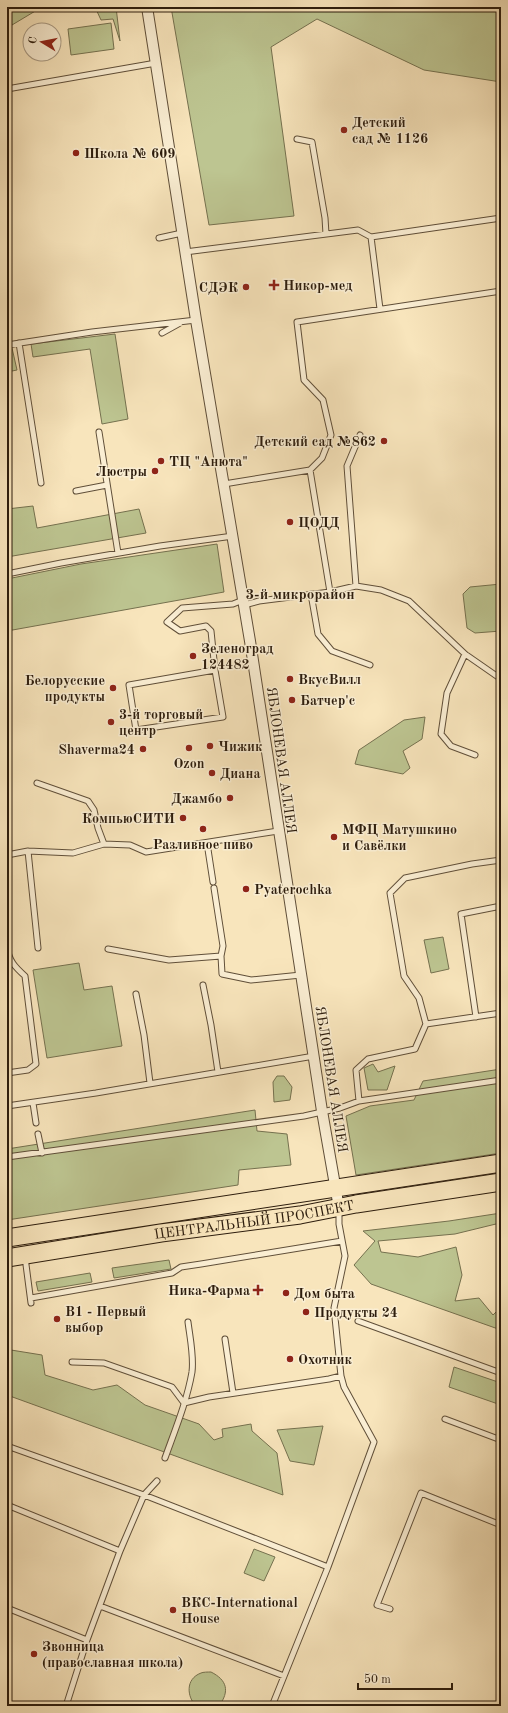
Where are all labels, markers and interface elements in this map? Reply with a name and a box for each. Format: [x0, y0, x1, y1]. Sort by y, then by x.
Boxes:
north arrow [22, 22, 62, 62]
text: С [28, 36, 40, 45]
place label: Детский сад № 1126 [352, 116, 428, 146]
marker: Детский сад № 1126 [339, 125, 349, 135]
place label: Школа № 609 [84, 147, 175, 161]
marker: Школа № 609 [71, 148, 81, 158]
marker: Никор-мед [268, 279, 280, 291]
place label: Никор-мед [283, 279, 353, 293]
place label: СДЭК [199, 281, 239, 295]
marker: СДЭК [241, 282, 251, 292]
place label: Детский сад №862 [254, 435, 376, 449]
marker: Детский сад №862 [379, 436, 389, 446]
place label: ТЦ "Анюта" [169, 455, 248, 469]
marker: ТЦ "Анюта" [156, 456, 166, 466]
place label: Люстры [96, 465, 147, 479]
marker: Люстры [150, 466, 160, 476]
place label: ЦОДД [298, 516, 339, 530]
marker: ЦОДД [285, 517, 295, 527]
district label: 3-й микрорайон [245, 588, 355, 603]
place label: Зеленоград 124482 [201, 642, 274, 672]
marker: Зеленоград 124482 [188, 651, 198, 661]
place label: ВкусВилл [298, 673, 361, 687]
place label: Белорусские продукты [25, 674, 105, 704]
marker: ВкусВилл [285, 674, 295, 684]
marker: Белорусские продукты [108, 683, 118, 693]
street label: ЯБЛОНЕВАЯ АЛЛЕЯ [264, 686, 298, 835]
place label: Батчер'с [300, 694, 355, 708]
marker: Батчер'с [287, 695, 297, 705]
place label: 3-й торговый центр [119, 708, 203, 738]
marker: 3-й торговый центр [106, 717, 116, 727]
place label: Чижик [218, 740, 263, 754]
marker: Чижик [205, 741, 215, 751]
place label: Shaverma24 [58, 743, 135, 757]
marker: Ozon [184, 743, 194, 753]
marker: Shaverma24 [138, 744, 148, 754]
place label: Ozon [173, 757, 205, 771]
place label: Диана [220, 767, 261, 781]
marker: Диана [207, 768, 217, 778]
place label: Джамбо [171, 792, 222, 806]
marker: Джамбо [225, 793, 235, 803]
place label: КомпьюСИТИ [82, 812, 175, 826]
marker: КомпьюСИТИ [178, 813, 188, 823]
place label: МФЦ Матушкино и Савёлки [342, 823, 457, 853]
marker: Разливное пиво [198, 824, 208, 834]
marker: МФЦ Матушкино и Савёлки [329, 832, 339, 842]
place label: Разливное пиво [153, 838, 253, 852]
place label: Pyaterochka [254, 883, 332, 897]
marker: Pyaterochka [241, 884, 251, 894]
street label: ЯБЛОНЕВАЯ АЛЛЕЯ [312, 1005, 350, 1154]
street label: ЦЕНТРАЛЬНЫЙ ПРОСПЕКТ [153, 1199, 355, 1242]
place label: Ника-Фарма [168, 1284, 250, 1298]
marker: Ника-Фарма [253, 1285, 263, 1295]
place label: Дом быта [294, 1287, 355, 1301]
marker: Дом быта [281, 1288, 291, 1298]
place label: В1 - Первый выбор [65, 1305, 146, 1335]
place label: Продукты 24 [314, 1306, 398, 1320]
marker: Продукты 24 [301, 1307, 311, 1317]
marker: В1 - Первый выбор [52, 1314, 62, 1324]
place label: Охотник [298, 1353, 353, 1367]
marker: Охотник [285, 1354, 295, 1364]
place label: ВКС-International House [181, 1596, 298, 1626]
marker: ВКС-International House [168, 1605, 178, 1615]
place label: Звонница (православная школа) [42, 1640, 183, 1670]
marker: Звонница (православная школа) [29, 1649, 39, 1659]
scale bar [358, 1665, 452, 1691]
text: 50 m [364, 1673, 391, 1686]

